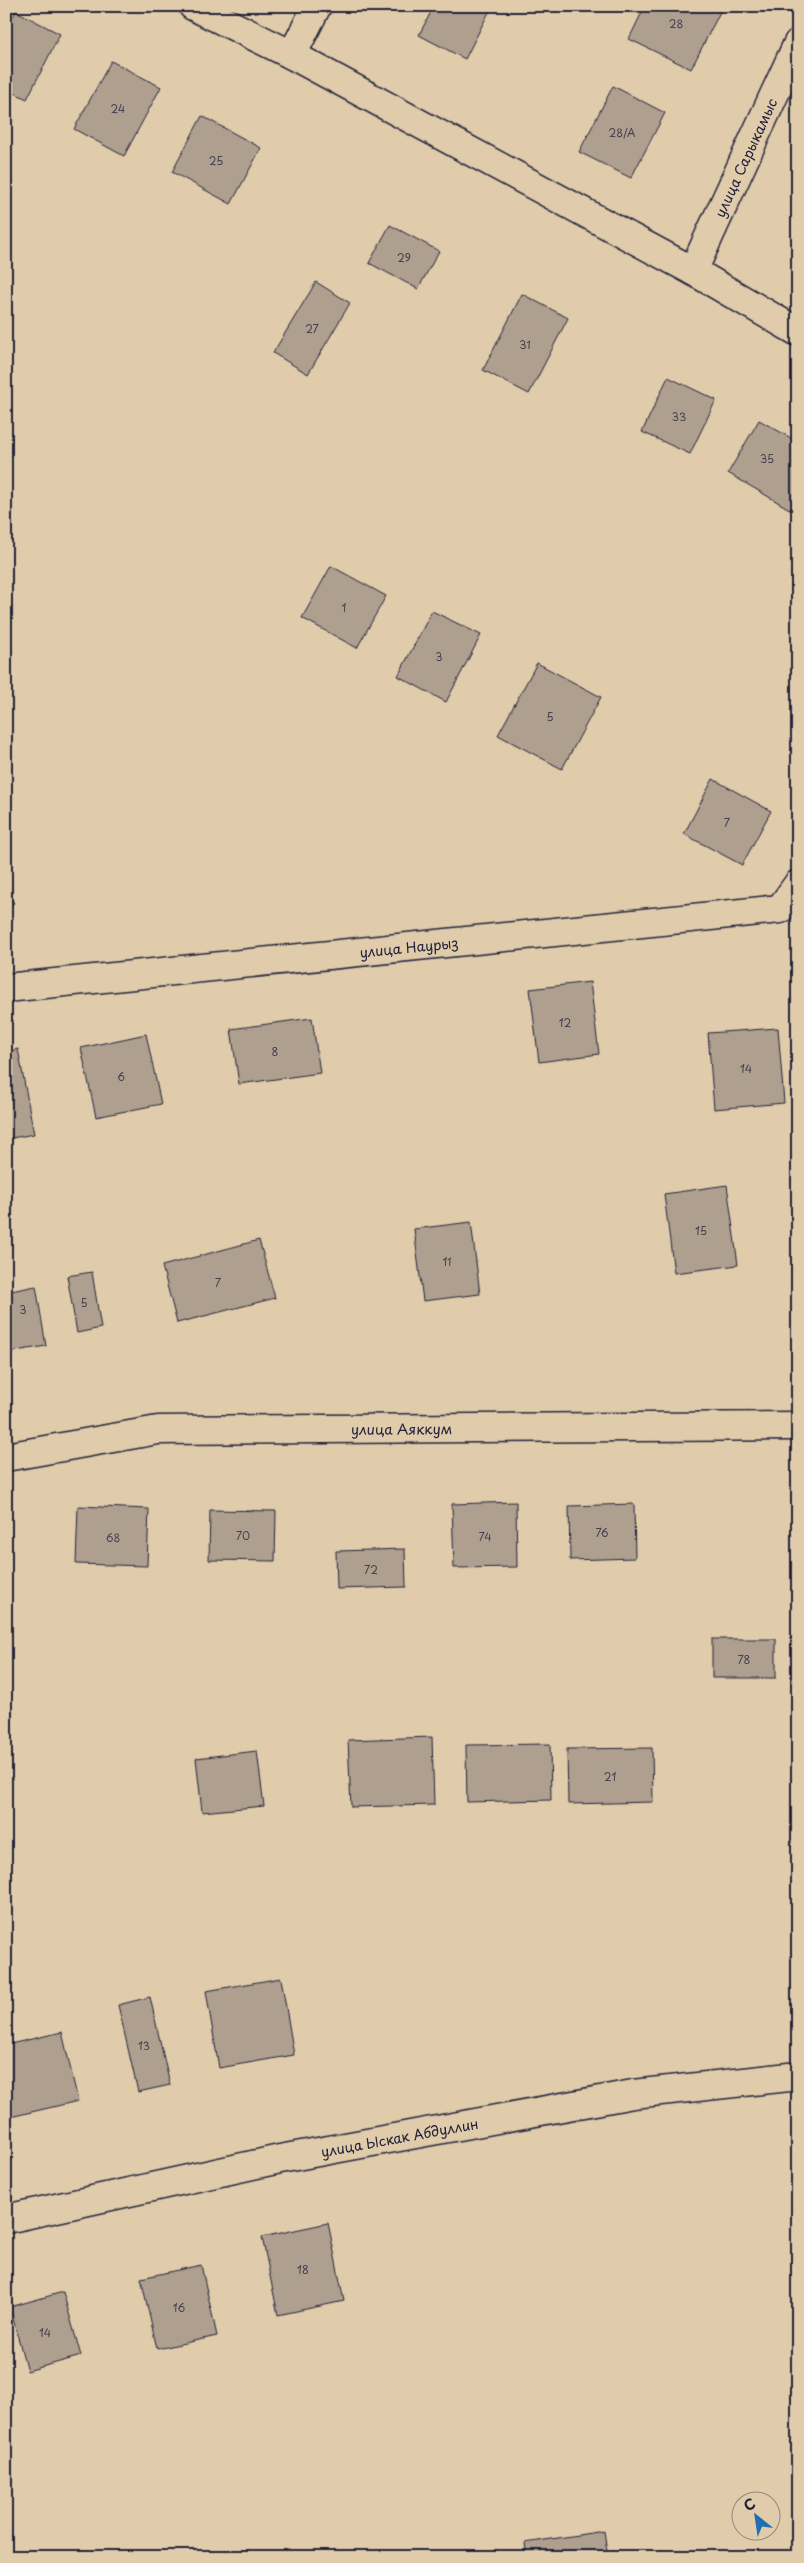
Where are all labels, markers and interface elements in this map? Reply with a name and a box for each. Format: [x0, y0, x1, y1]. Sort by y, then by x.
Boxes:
house number: 28 [669, 15, 683, 32]
street label: улица Сарыкамыс [709, 94, 782, 221]
house number: 24 [111, 100, 125, 117]
house number: 28/А [609, 124, 636, 141]
house number: 25 [209, 152, 223, 169]
house number: 29 [397, 249, 411, 266]
house number: 27 [305, 320, 319, 337]
house number: 31 [519, 336, 531, 353]
house number: 33 [672, 408, 686, 425]
house number: 35 [760, 450, 774, 467]
house number: 1 [342, 599, 347, 616]
house number: 3 [435, 648, 443, 665]
house number: 5 [546, 708, 554, 725]
house number: 7 [724, 814, 730, 831]
street label: улица Наурыз [358, 931, 459, 962]
house number: 12 [559, 1014, 572, 1031]
house number: 8 [272, 1043, 279, 1060]
house number: 14 [740, 1060, 752, 1077]
house number: 6 [117, 1068, 125, 1085]
house number: 15 [695, 1222, 707, 1239]
house number: 11 [442, 1253, 452, 1270]
house number: 7 [215, 1274, 221, 1291]
house number: 5 [80, 1294, 88, 1311]
house number: 3 [19, 1301, 27, 1318]
street label: улица Аяккум [351, 1418, 452, 1439]
house number: 76 [595, 1524, 609, 1541]
house number: 70 [236, 1527, 250, 1544]
house number: 74 [478, 1528, 492, 1545]
house number: 68 [106, 1529, 120, 1546]
house number: 72 [364, 1561, 378, 1578]
house number: 78 [738, 1651, 751, 1668]
house number: 21 [604, 1768, 616, 1785]
house number: 13 [138, 2037, 150, 2054]
street label: улица Ыскак Абдуллин [319, 2112, 480, 2162]
house number: 18 [297, 2261, 309, 2278]
house number: 16 [173, 2299, 186, 2316]
house number: 14 [39, 2324, 51, 2341]
north arrow [732, 2490, 782, 2540]
text: С [739, 2493, 759, 2516]

